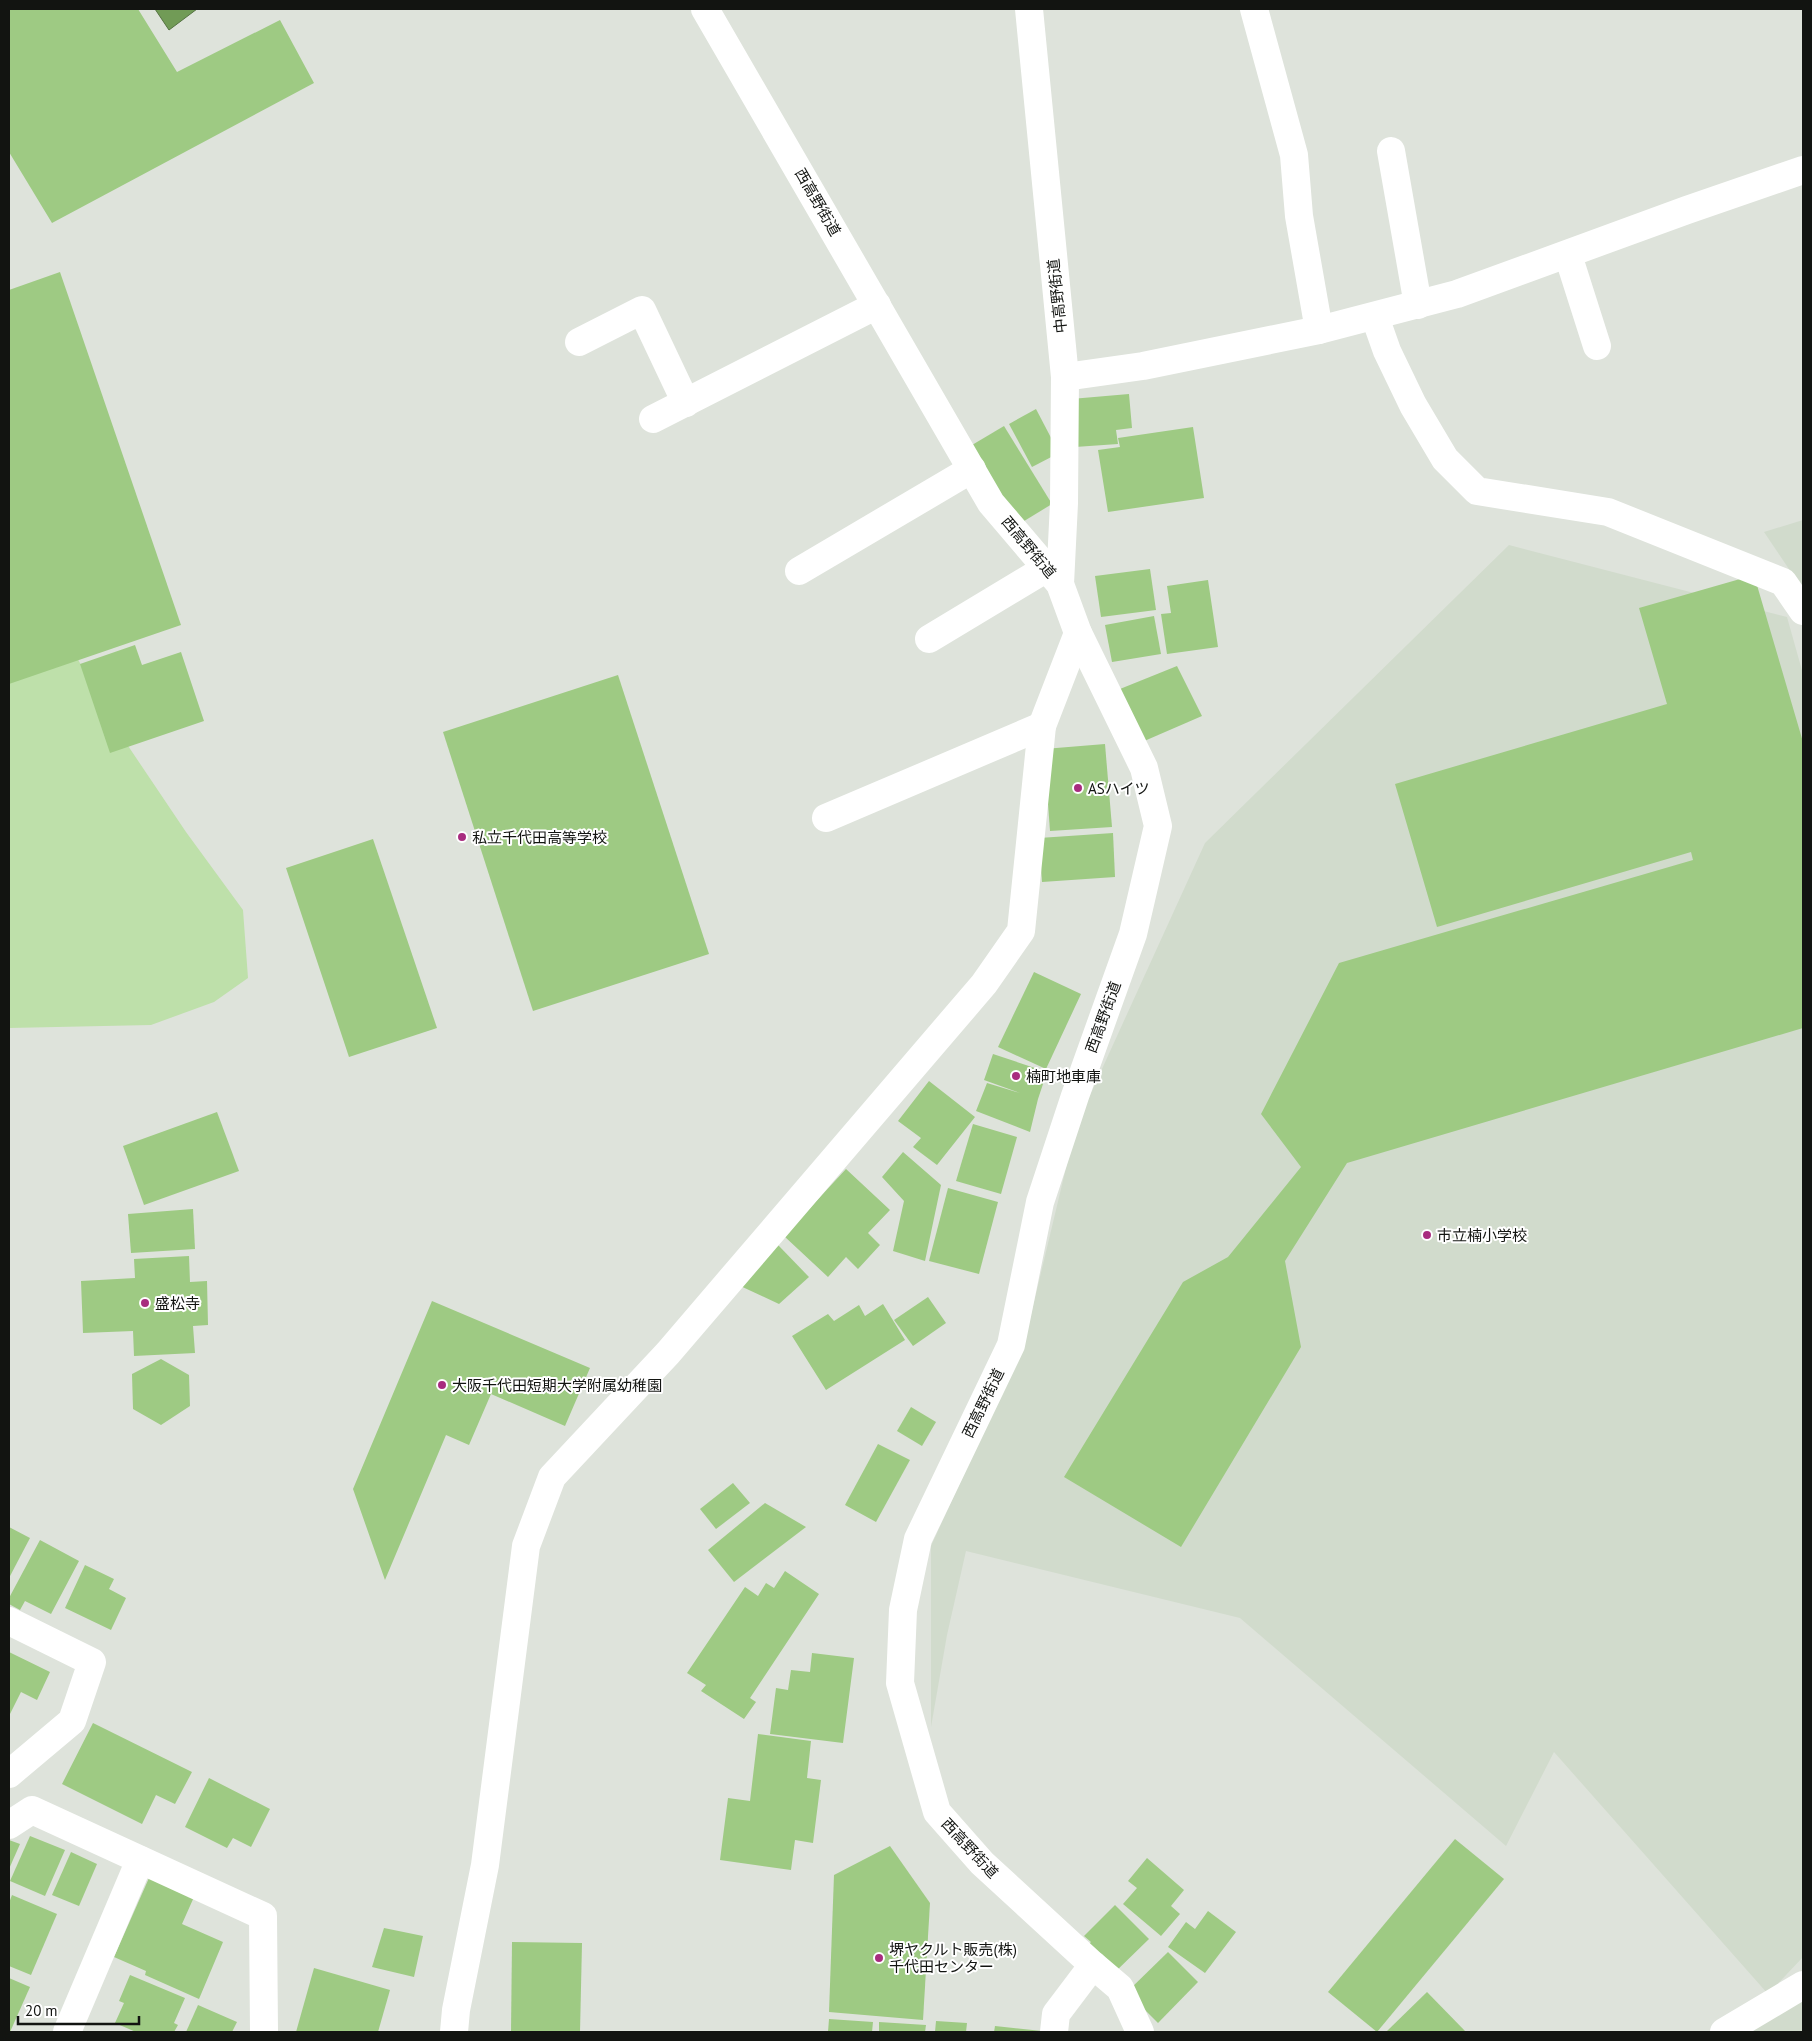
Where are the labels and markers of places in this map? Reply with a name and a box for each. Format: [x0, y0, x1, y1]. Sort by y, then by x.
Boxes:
place label: ASハイツ [1088, 779, 1149, 798]
marker: ASハイツ [1072, 782, 1084, 794]
place label: 私立千代田高等学校 [472, 828, 607, 847]
marker: 私立千代田高等学校 [456, 831, 468, 843]
place label: 楠町地車庫 [1026, 1067, 1101, 1086]
marker: 楠町地車庫 [1010, 1070, 1022, 1082]
place label: 市立楠小学校 [1437, 1226, 1527, 1245]
marker: 市立楠小学校 [1421, 1229, 1433, 1241]
place label: 盛松寺 [155, 1294, 200, 1313]
marker: 盛松寺 [139, 1297, 151, 1309]
place label: 大阪千代田短期大学附属幼稚園 [452, 1376, 662, 1395]
marker: 大阪千代田短期大学附属幼稚園 [436, 1379, 448, 1391]
place label: 堺ヤクルト販売(株) 千代田センター [889, 1940, 1017, 1976]
marker: 堺ヤクルト販売(株) 千代田センター [873, 1952, 885, 1964]

